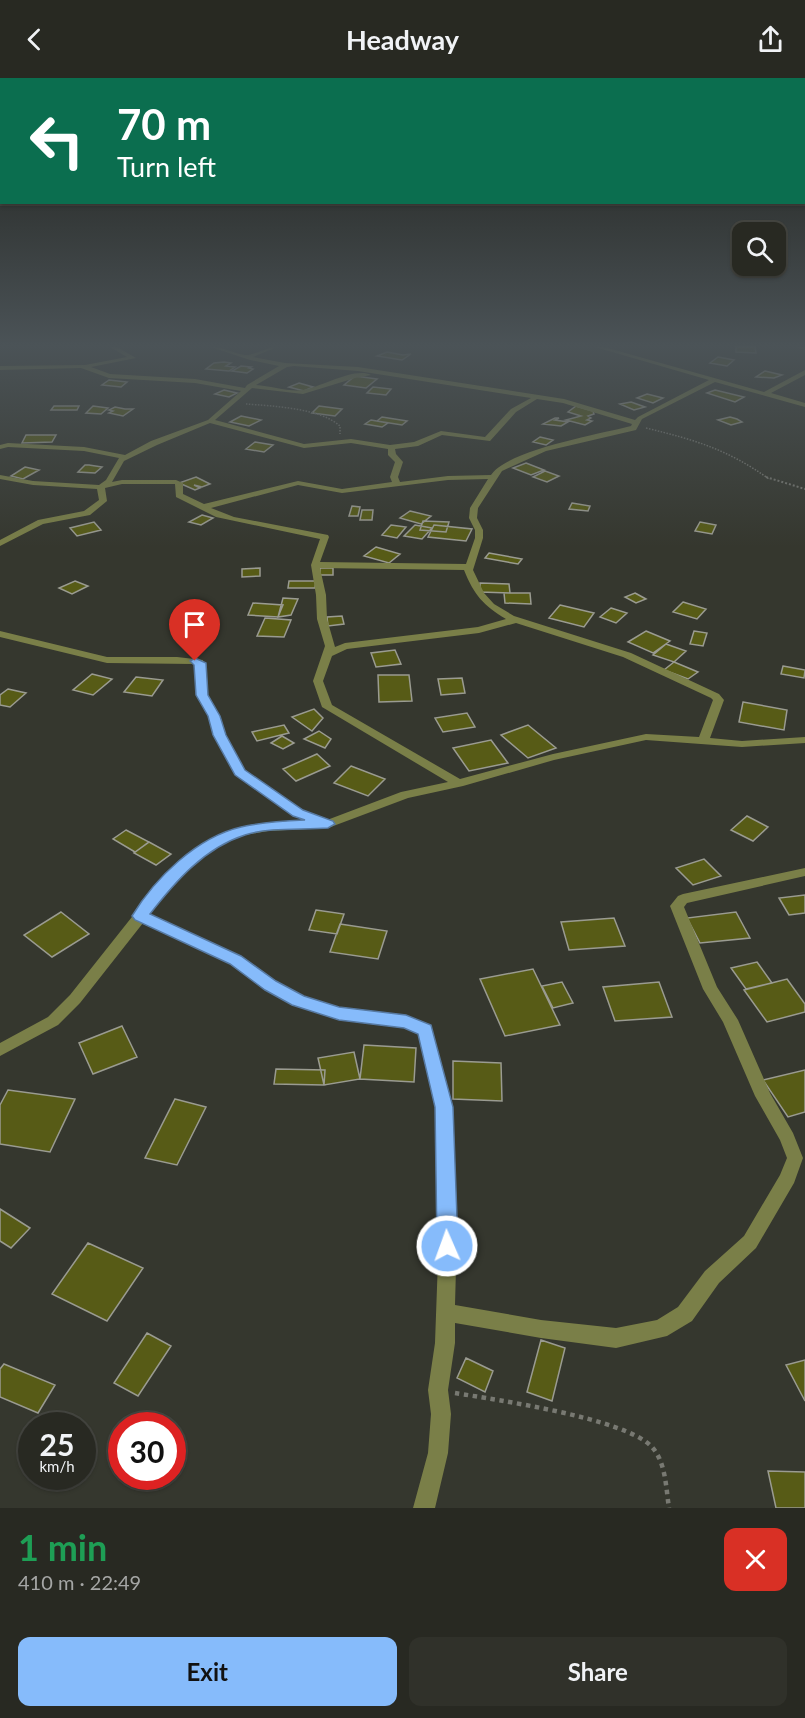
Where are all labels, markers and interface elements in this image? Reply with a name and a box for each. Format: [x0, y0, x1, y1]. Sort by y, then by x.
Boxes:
icon: back [18, 23, 51, 56]
text: Headway [346, 23, 459, 56]
icon: share [754, 23, 787, 56]
text: 70 m [117, 99, 211, 149]
icon: left [18, 102, 96, 180]
text: Turn left [117, 150, 216, 183]
map controls [732, 222, 786, 276]
button: search [732, 222, 786, 276]
pin [169, 599, 220, 661]
icon: arrive [178, 608, 211, 641]
position arrow [415, 1214, 479, 1278]
speed limit sign: 30 [108, 1412, 186, 1490]
text: 25 [40, 1426, 74, 1462]
text: km/h [39, 1457, 75, 1475]
text: 1 min [18, 1525, 107, 1569]
button: close [724, 1528, 787, 1591]
text: 410 m · 22:49 [18, 1570, 141, 1594]
button: Exit [18, 1637, 397, 1706]
button: Share [409, 1637, 787, 1706]

